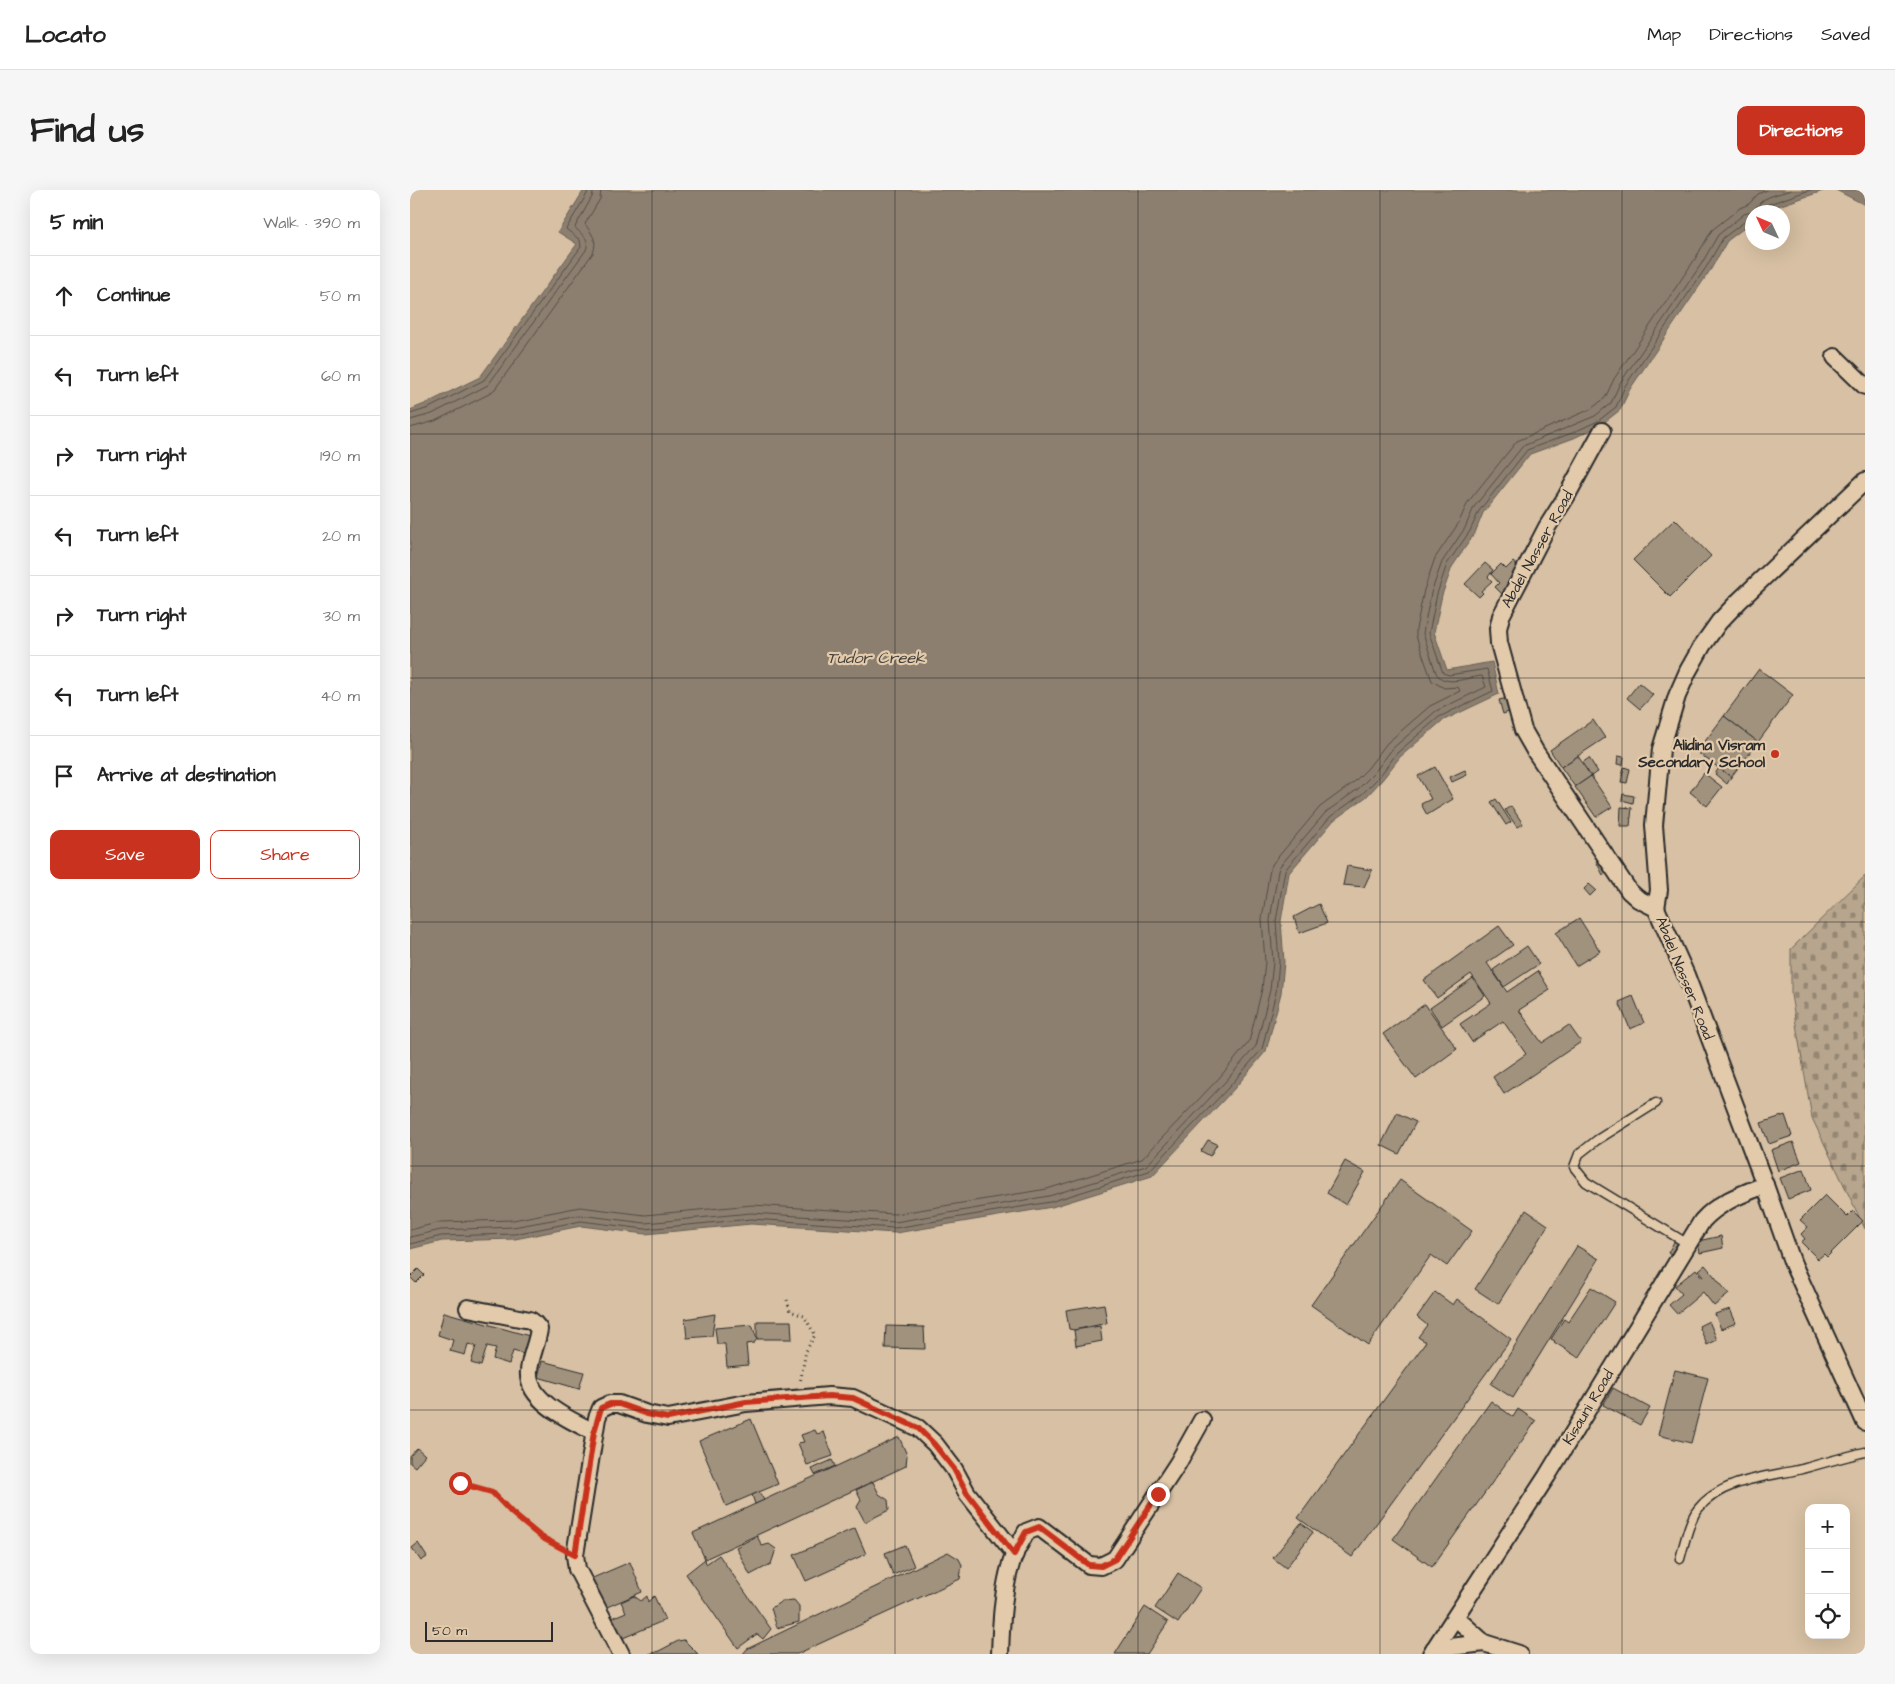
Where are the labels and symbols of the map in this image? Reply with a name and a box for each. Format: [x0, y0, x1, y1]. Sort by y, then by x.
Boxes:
north arrow [1745, 205, 1790, 250]
street label: Abdel Nasser Road [1496, 487, 1579, 612]
water label: Tudor Creek [827, 647, 926, 669]
place label: Alidina Visram Secondary School [1637, 735, 1766, 774]
marker: Alidina Visram Secondary School [1769, 748, 1781, 760]
street label: Abdel Nasser Road [1650, 913, 1719, 1043]
street label: Kisauni Road [1558, 1365, 1619, 1449]
route start [449, 1472, 472, 1495]
route end [1147, 1483, 1170, 1506]
scale bar [425, 1619, 552, 1642]

